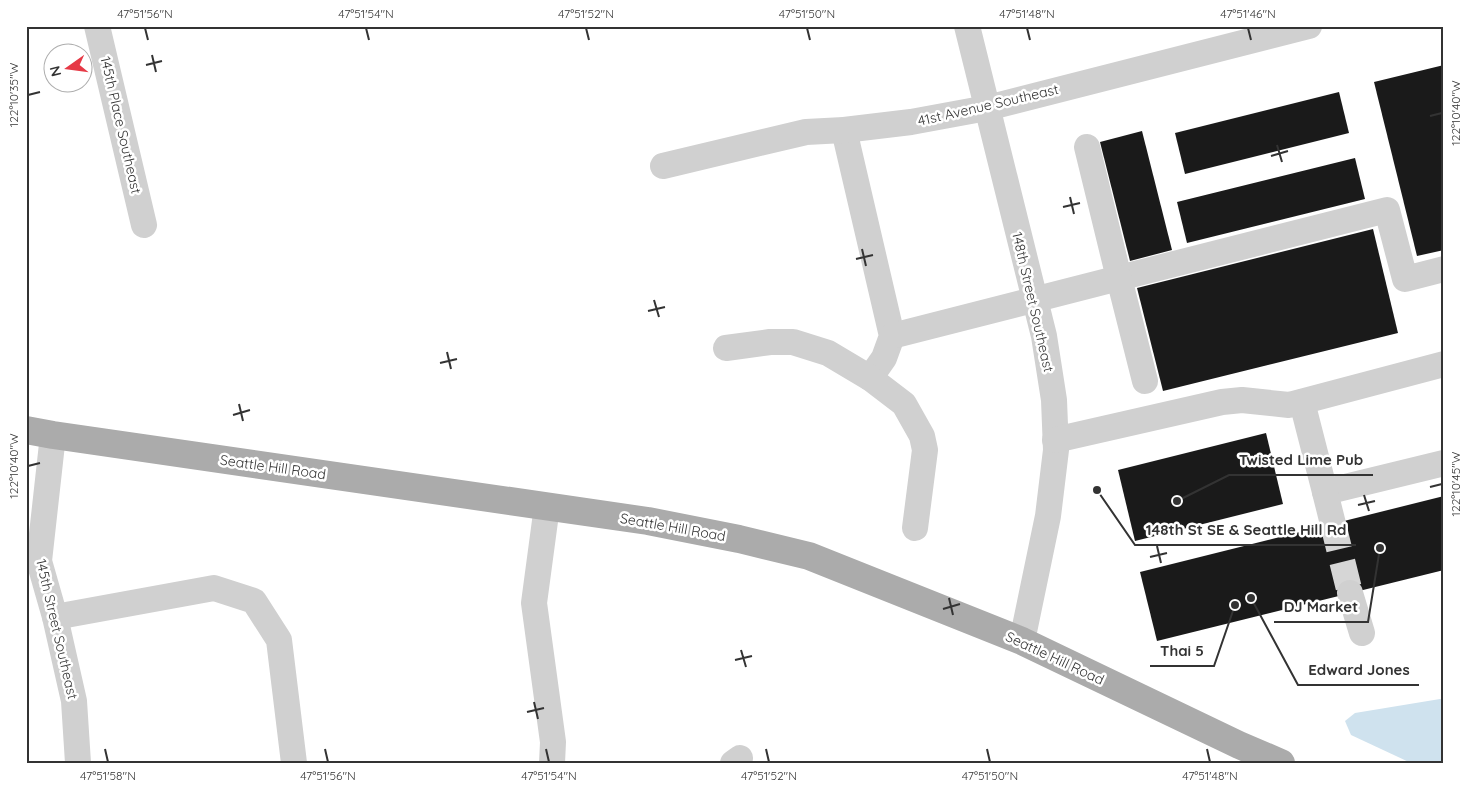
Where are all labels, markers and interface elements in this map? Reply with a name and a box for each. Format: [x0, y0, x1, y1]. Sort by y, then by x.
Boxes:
text: 47°51'56"N [117, 6, 173, 21]
text: 47°51'54"N [338, 6, 394, 21]
text: 47°51'52"N [558, 6, 614, 21]
text: 47°51'50"N [779, 6, 835, 21]
text: 47°51'48"N [999, 6, 1055, 21]
text: 47°51'46"N [1220, 6, 1276, 21]
north arrow [42, 42, 92, 92]
street label: 145th Place Southeast [96, 55, 146, 196]
text: 122°10'35"W [6, 62, 21, 127]
text: N [45, 64, 65, 78]
street label: 41st Avenue Southeast [916, 80, 1060, 130]
text: 122°10'40"W [1448, 80, 1463, 146]
street label: 148th Street Southeast [1008, 230, 1058, 374]
text: 122°10'40"W [6, 433, 21, 499]
callout: Twisted Lime Pub [1229, 445, 1373, 475]
text: Twisted Lime Pub [1239, 450, 1363, 469]
street label: Seattle Hill Road [219, 451, 327, 483]
text: 122°10'45"W [1448, 451, 1463, 516]
street label: Seattle Hill Road [619, 509, 727, 545]
callout: 148th St SE & Seattle Hill Rd [1135, 515, 1356, 545]
text: 148th St SE & Seattle Hill Rd [1146, 520, 1346, 539]
street label: 145th Street Southeast [32, 557, 82, 701]
callout: DJ Market [1274, 592, 1368, 622]
text: DJ Market [1284, 597, 1358, 616]
street label: Seattle Hill Road [1003, 627, 1107, 689]
callout: Thai 5 [1150, 636, 1214, 666]
text: Thai 5 [1160, 641, 1204, 660]
callout: Edward Jones [1298, 655, 1419, 685]
text: Edward Jones [1308, 660, 1410, 679]
text: 47°51'58"N [80, 768, 136, 783]
text: 47°51'56"N [300, 768, 356, 783]
text: 47°51'54"N [521, 768, 577, 783]
text: 47°51'52"N [741, 768, 797, 783]
text: 47°51'50"N [962, 768, 1018, 783]
text: 47°51'48"N [1182, 768, 1238, 783]

